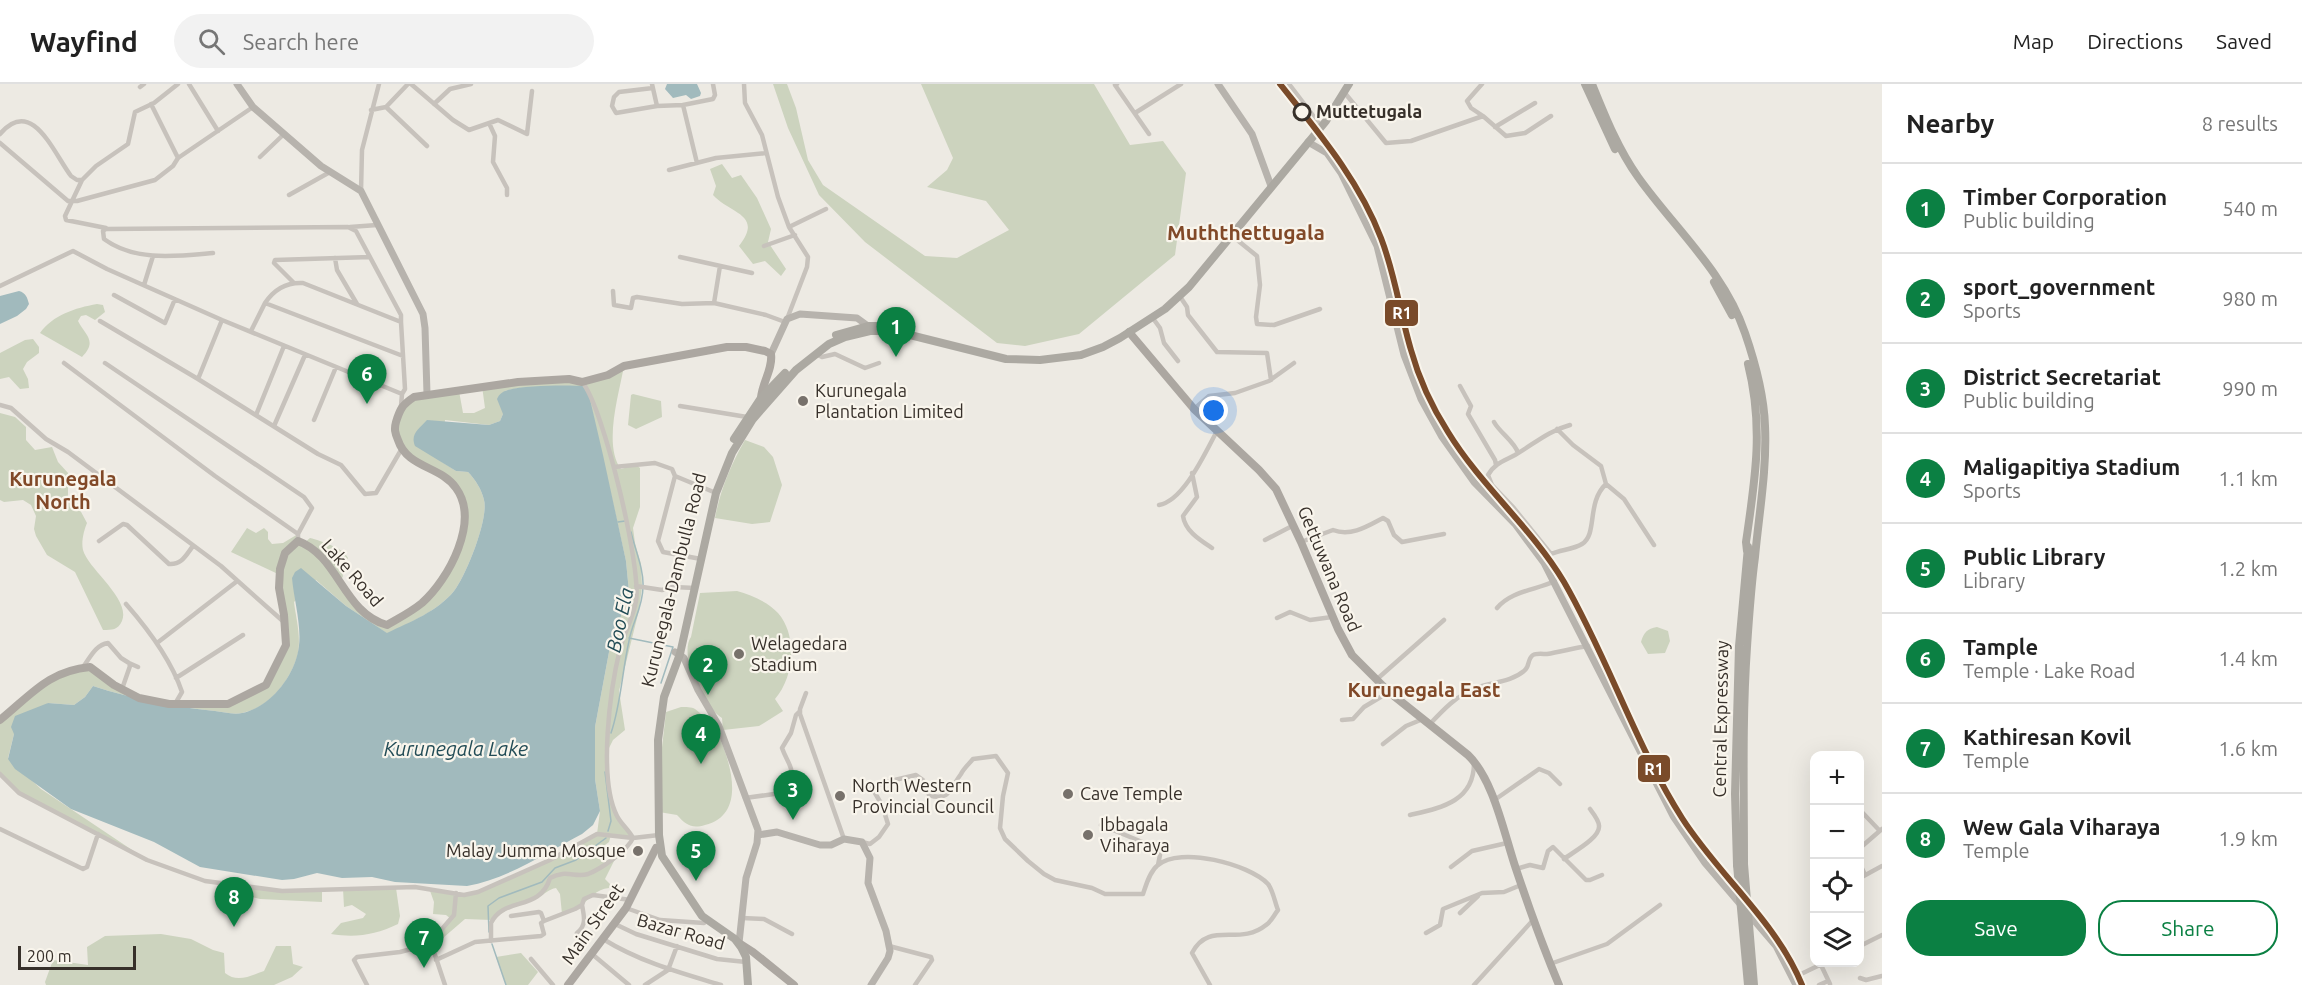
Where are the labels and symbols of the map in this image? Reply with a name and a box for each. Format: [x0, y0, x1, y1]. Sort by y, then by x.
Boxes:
place label: Muttetugala [1316, 101, 1422, 121]
marker: Muttetugala [1293, 103, 1311, 121]
district label: Muththettugala [1167, 220, 1325, 244]
line badge: R1 [1384, 299, 1419, 327]
text: R1 [1392, 304, 1412, 322]
pin: 1 [876, 308, 916, 357]
pin: 6 [348, 354, 386, 404]
place label: Kurunegala Plantation Limited [815, 380, 964, 421]
marker: Kurunegala Plantation Limited [796, 394, 810, 408]
your location [1199, 396, 1228, 425]
district label: Kurunegala North [9, 467, 117, 513]
street label: Kurunegala-Dambulla Road [637, 471, 709, 689]
street label: Gettuwana Road [1294, 503, 1365, 634]
street label: Lake Road [318, 535, 387, 610]
water label: Boo Ela [601, 585, 638, 654]
place label: Welagedara Stadium [751, 633, 847, 674]
street label: Central Expressway [1709, 640, 1731, 798]
pin: 2 [688, 646, 728, 695]
marker: Welagedara Stadium [732, 647, 746, 661]
district label: Kurunegala East [1348, 678, 1501, 701]
pin: 4 [682, 714, 720, 764]
water label: Kurunegala Lake [384, 737, 528, 760]
line badge: R1 [1637, 754, 1671, 783]
text: R1 [1644, 760, 1664, 778]
pin: 3 [774, 770, 812, 820]
place label: North Western Provincial Council [852, 775, 994, 816]
place label: Cave Temple [1080, 783, 1183, 803]
marker: Cave Temple [1061, 787, 1075, 801]
marker: North Western Provincial Council [833, 789, 847, 803]
place label: Ibbagala Viharaya [1100, 814, 1170, 855]
marker: Ibbagala Viharaya [1081, 828, 1095, 842]
pin: 5 [676, 832, 716, 881]
place label: Malay Jumma Mosque [446, 840, 626, 860]
marker: Malay Jumma Mosque [631, 844, 645, 858]
pin: 8 [214, 878, 254, 927]
street label: Main Street [557, 879, 627, 968]
street label: Bazar Road [635, 909, 728, 953]
pin: 7 [404, 918, 444, 968]
scale bar [18, 943, 136, 970]

